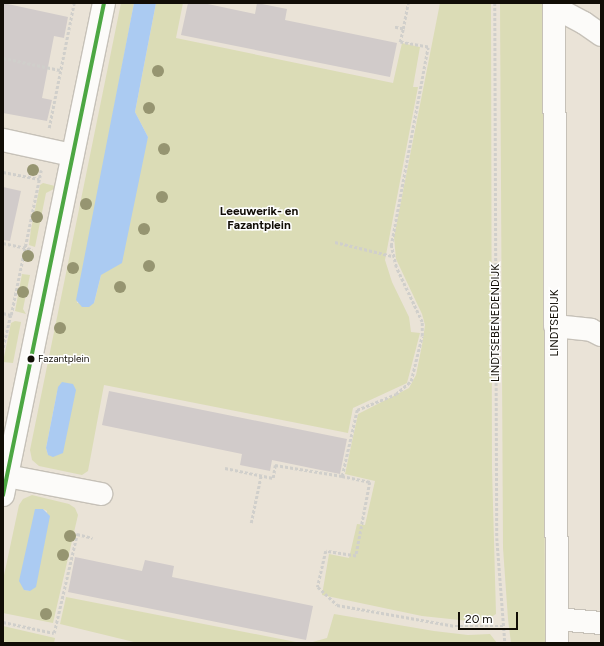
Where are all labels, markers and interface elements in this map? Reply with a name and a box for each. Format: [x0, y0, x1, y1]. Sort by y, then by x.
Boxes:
district label: Leeuwerik- en Fazantplein [220, 205, 298, 233]
street label: LINDTSEBENEDENDIJK [489, 264, 503, 382]
street label: LINDTSEDIJK [548, 290, 562, 356]
place label: Fazantplein [38, 353, 89, 365]
marker: Fazantplein [26, 354, 36, 364]
scale bar [460, 604, 520, 630]
text: 20 m [465, 612, 493, 626]

